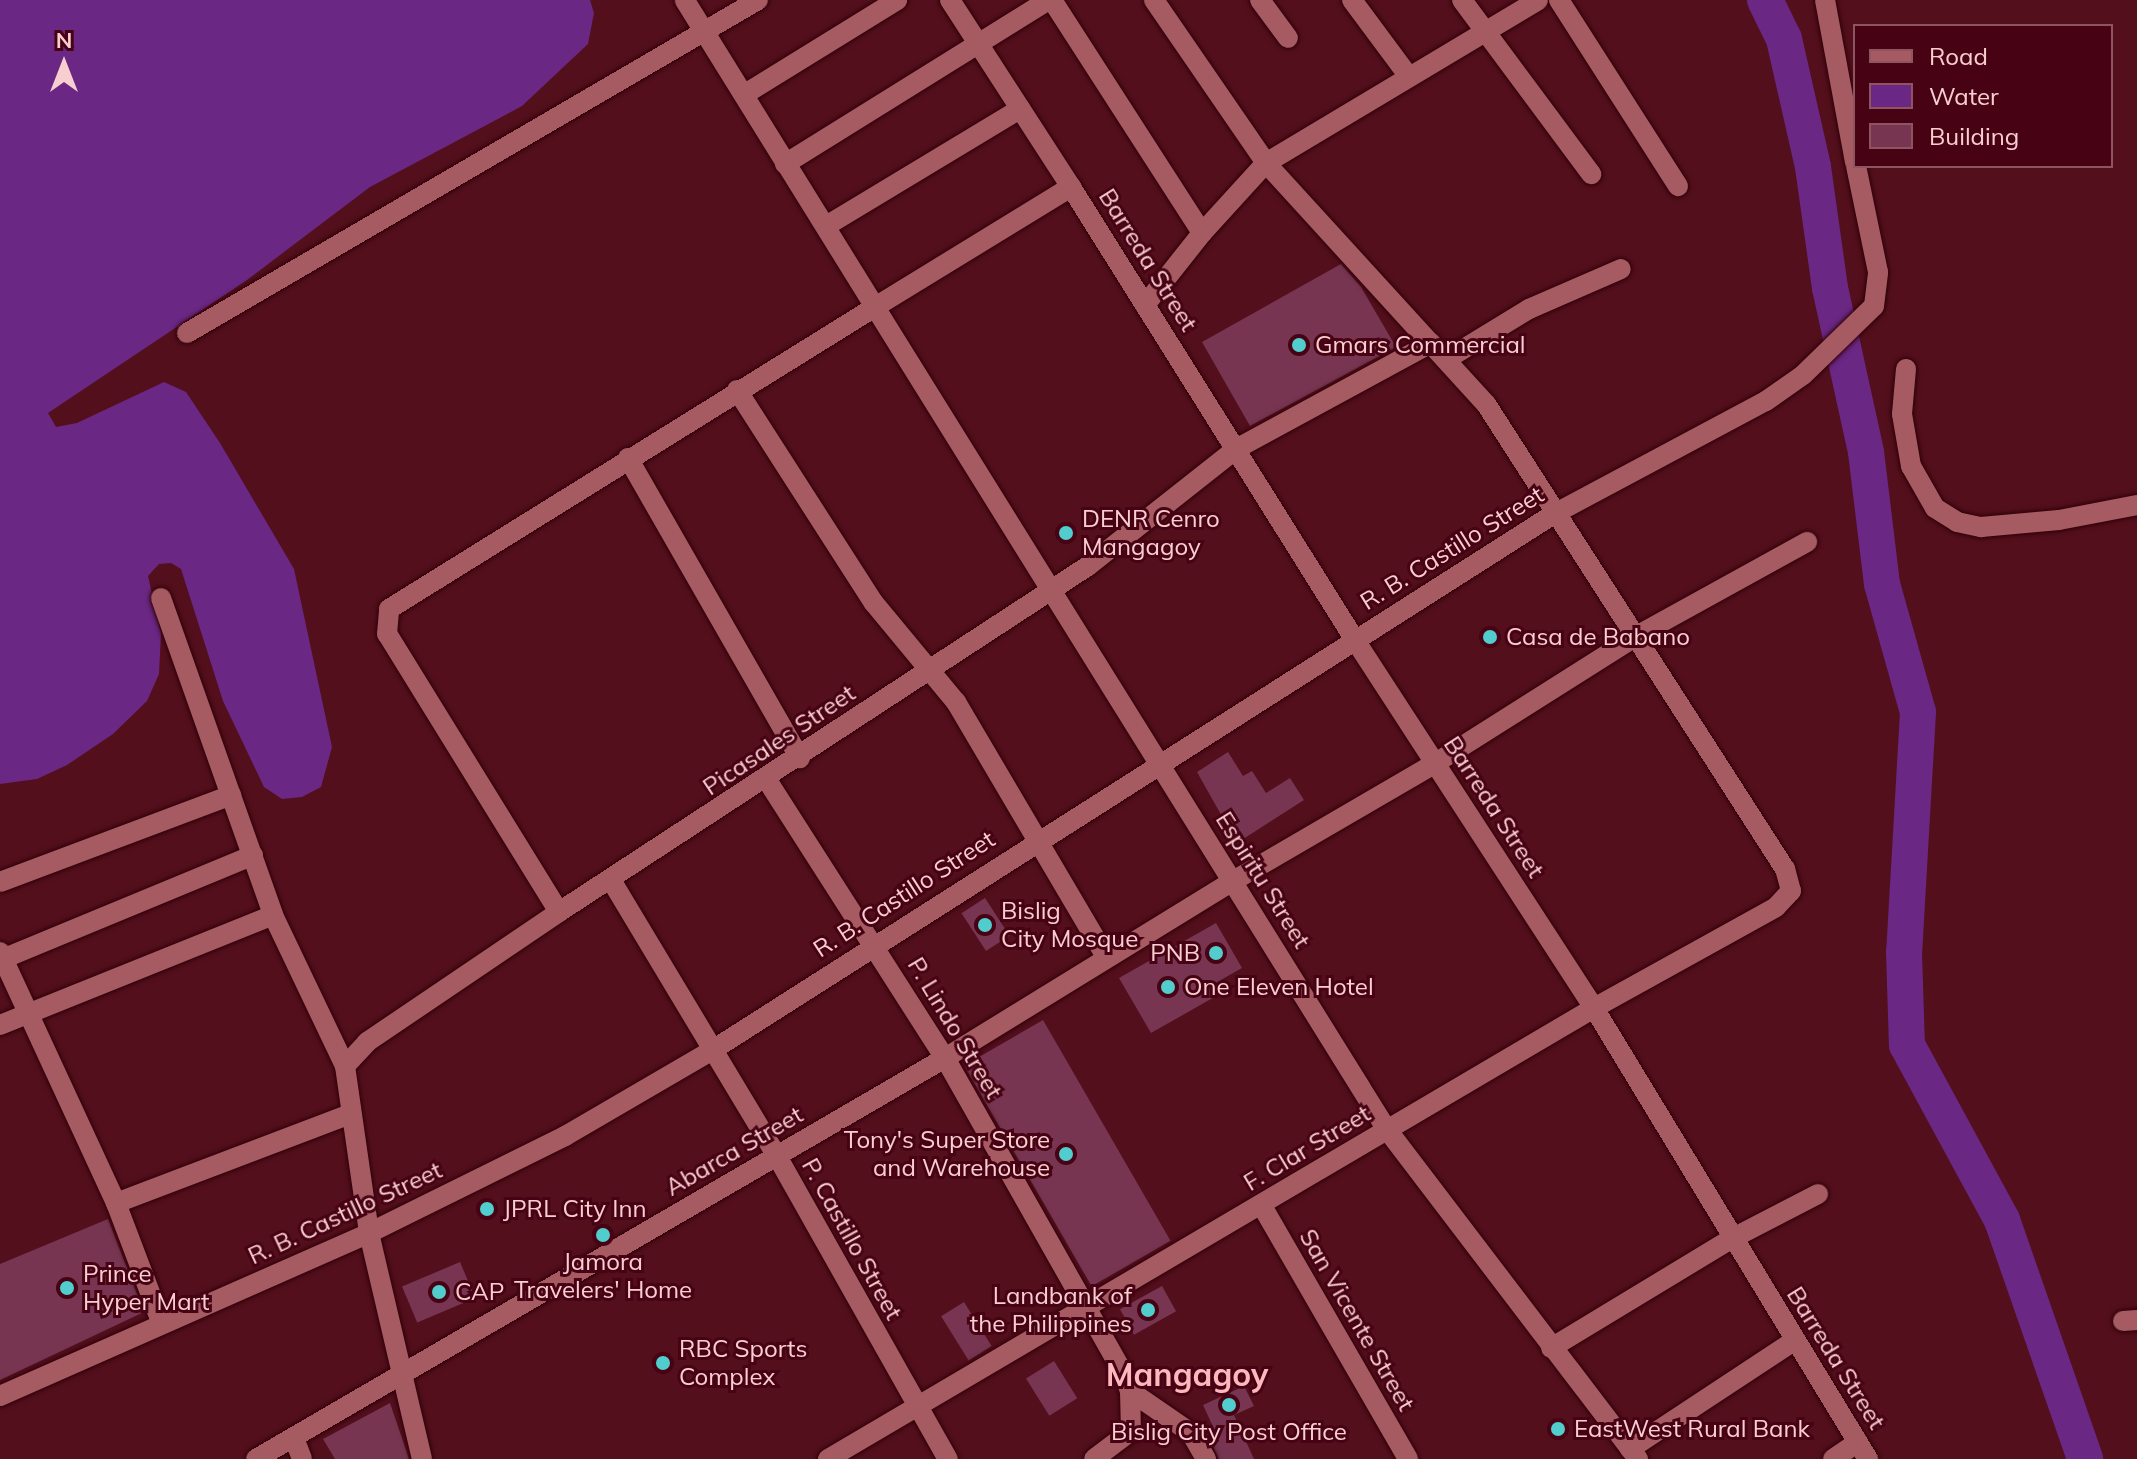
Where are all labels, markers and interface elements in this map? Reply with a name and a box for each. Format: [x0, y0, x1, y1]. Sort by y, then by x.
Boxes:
north arrow [24, 24, 104, 104]
legend [1853, 24, 2113, 168]
text: N [56, 26, 72, 54]
text: Road [1929, 41, 1988, 71]
text: Water [1929, 81, 1999, 111]
text: Building [1929, 121, 2019, 151]
street label: Barreda Street [1093, 183, 1203, 337]
place label: Gmars Commercial [1315, 331, 1526, 359]
marker: Gmars Commercial [1290, 336, 1308, 354]
street label: R. B. Castillo Street [1355, 480, 1549, 616]
place label: DENR Cenro Mangagoy [1082, 505, 1220, 561]
marker: DENR Cenro Mangagoy [1057, 524, 1075, 542]
place label: Casa de Babano [1506, 623, 1690, 651]
marker: Casa de Babano [1481, 628, 1499, 646]
street label: Picasales Street [698, 679, 860, 801]
street label: Barreda Street [1438, 731, 1550, 883]
street label: Espiritu Street [1210, 807, 1316, 953]
street label: R. B. Castillo Street [808, 825, 1000, 963]
place label: Bislig City Mosque [1001, 897, 1138, 953]
marker: Bislig City Mosque [976, 916, 994, 934]
place label: PNB [1150, 939, 1200, 967]
marker: PNB [1207, 944, 1225, 962]
street label: P. Lindo Street [902, 952, 1008, 1104]
place label: One Eleven Hotel [1184, 973, 1374, 1001]
marker: One Eleven Hotel [1159, 978, 1177, 996]
street label: F. Clar Street [1239, 1099, 1375, 1197]
street label: Abarca Street [660, 1100, 808, 1202]
place label: Tony's Super Store and Warehouse [844, 1126, 1050, 1182]
marker: Tony's Super Store and Warehouse [1057, 1145, 1075, 1163]
street label: P. Castillo Street [796, 1153, 908, 1325]
street label: R. B. Castillo Street [244, 1155, 446, 1271]
place label: JPRL City Inn [503, 1195, 647, 1223]
marker: JPRL City Inn [478, 1200, 496, 1218]
street label: San Vicente Street [1293, 1224, 1421, 1416]
marker: Jamora Travelers' Home [594, 1226, 612, 1244]
place label: Jamora Travelers' Home [514, 1248, 692, 1304]
place label: Prince Hyper Mart [83, 1260, 209, 1316]
place label: CAP [455, 1278, 504, 1306]
marker: Prince Hyper Mart [58, 1279, 76, 1297]
street label: Barreda Street [1781, 1281, 1891, 1435]
place label: Landbank of the Philippines [970, 1282, 1132, 1338]
marker: CAP [430, 1283, 448, 1301]
marker: Landbank of the Philippines [1139, 1301, 1157, 1319]
place label: RBC Sports Complex [679, 1335, 807, 1391]
marker: RBC Sports Complex [654, 1354, 672, 1372]
district label: Mangagoy [1106, 1355, 1268, 1393]
marker: Bislig City Post Office [1220, 1396, 1238, 1414]
place label: EastWest Rural Bank [1574, 1415, 1810, 1443]
place label: Bislig City Post Office [1111, 1418, 1347, 1446]
marker: EastWest Rural Bank [1549, 1420, 1567, 1438]

